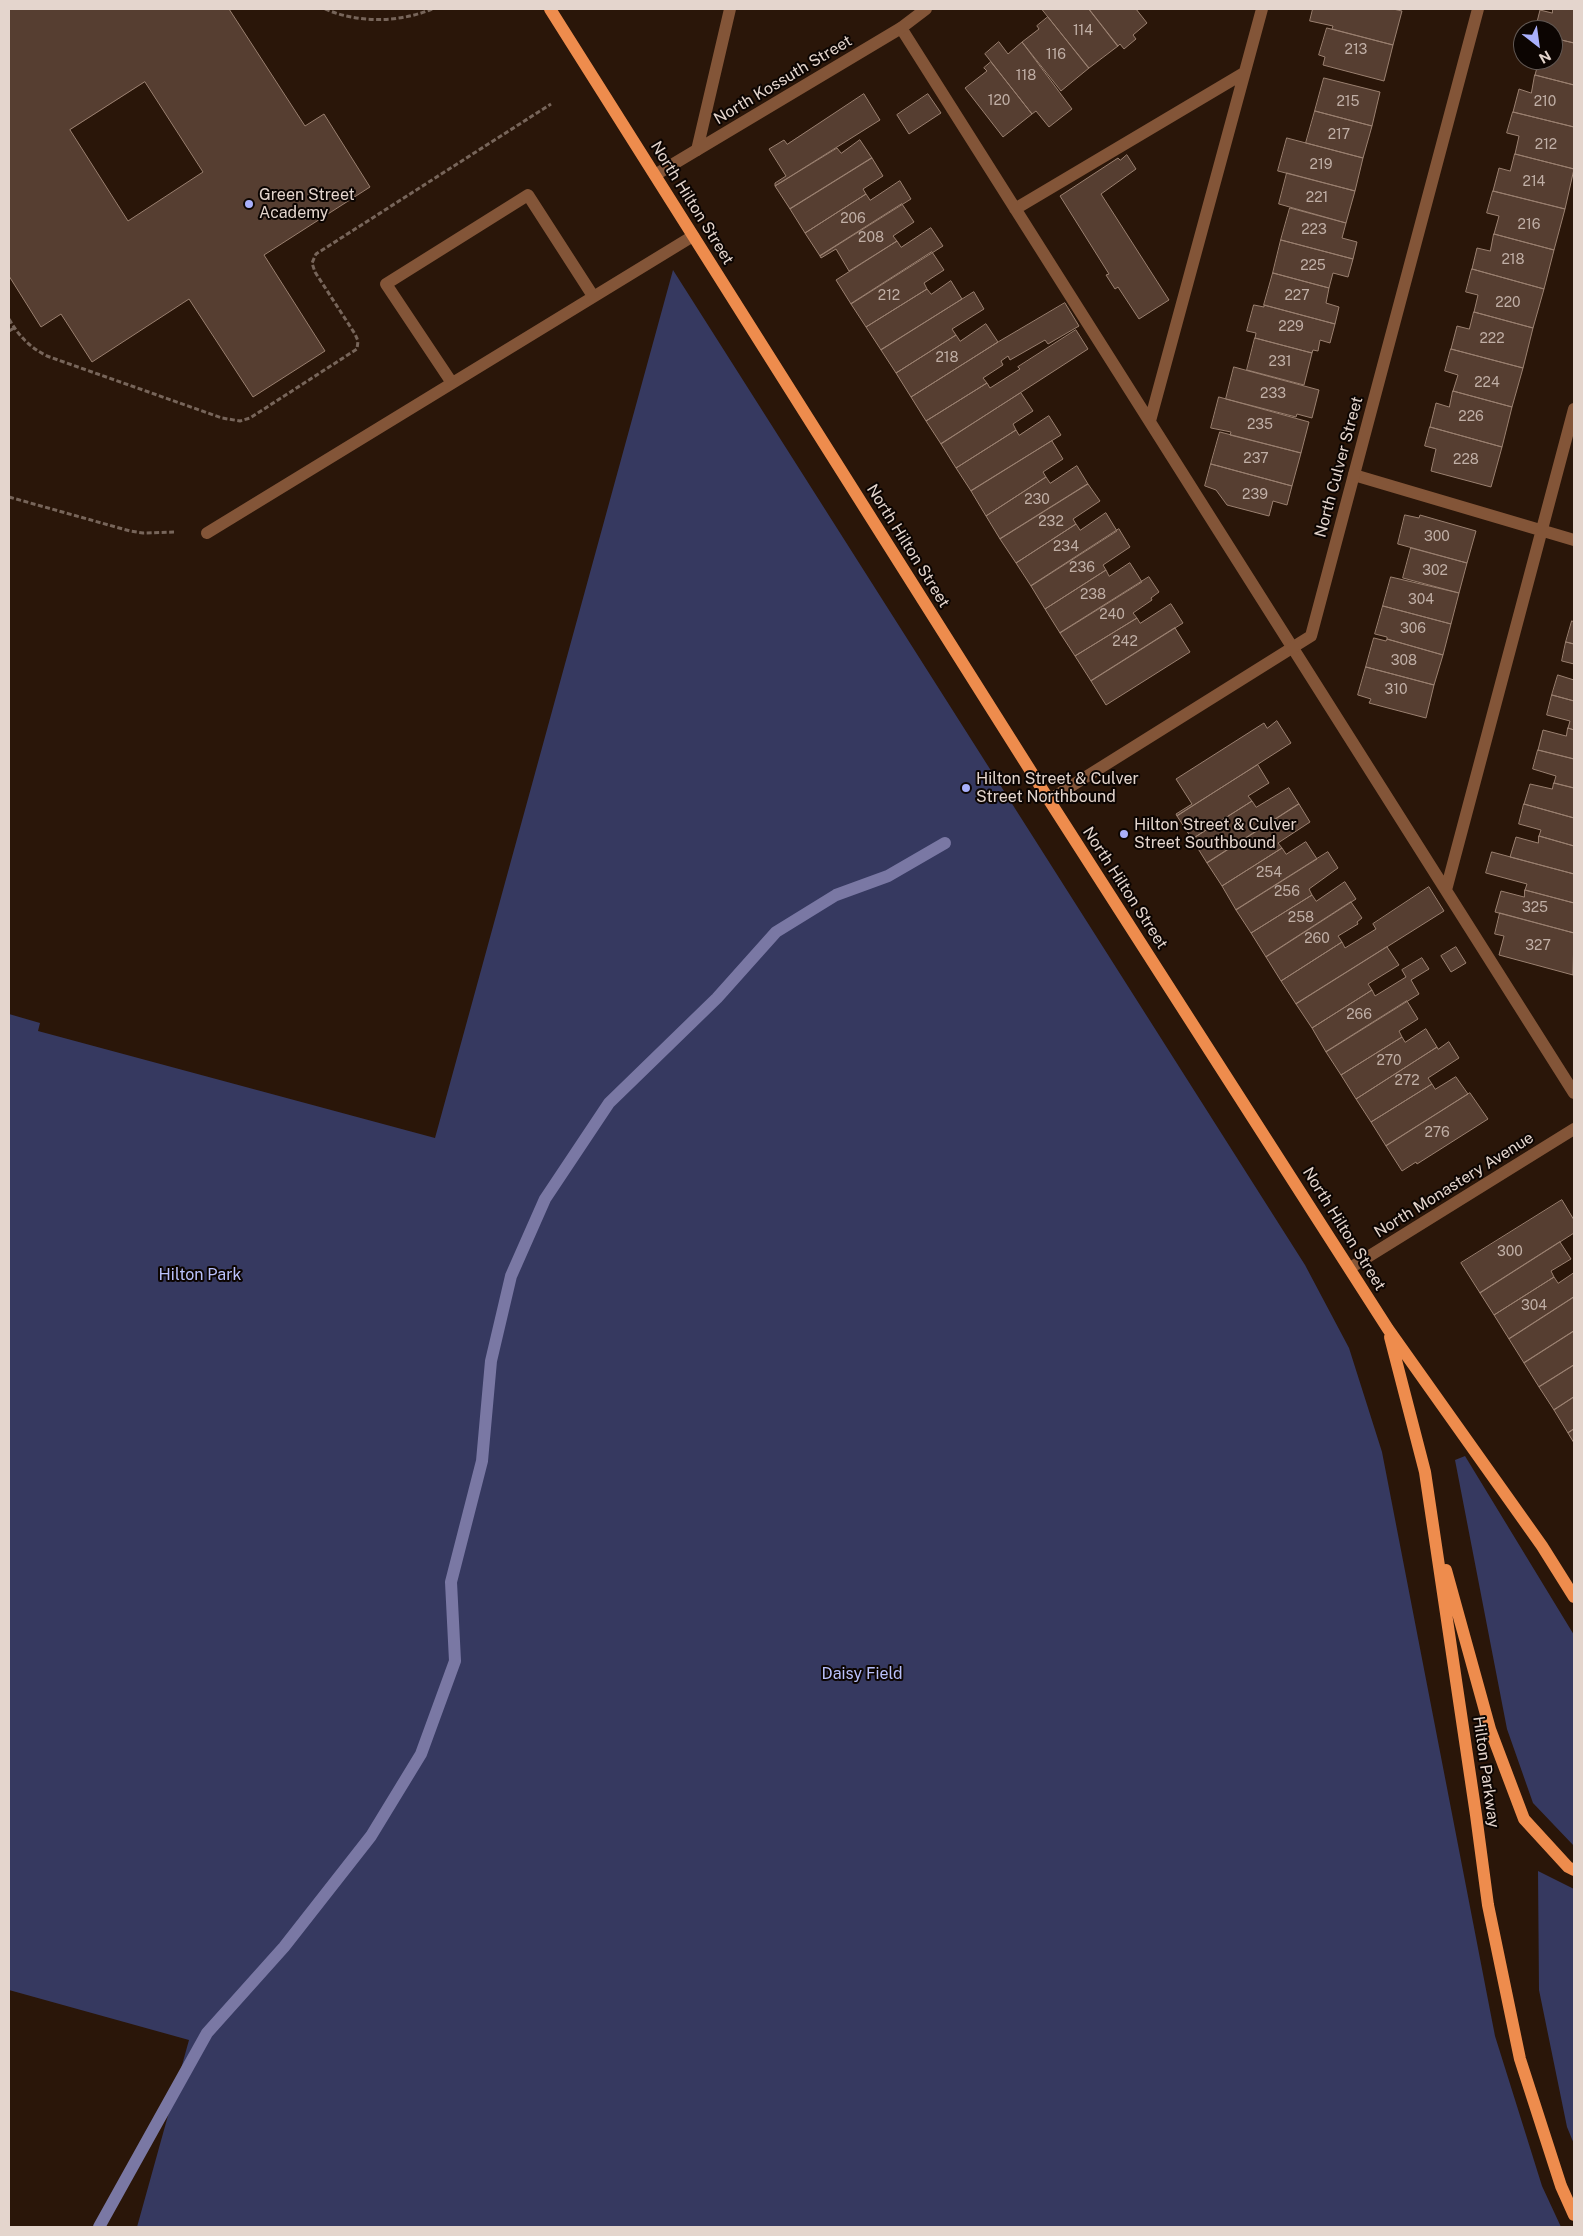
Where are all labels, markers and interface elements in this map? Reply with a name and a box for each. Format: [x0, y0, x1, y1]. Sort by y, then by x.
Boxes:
north arrow [1513, 20, 1563, 70]
house number: 114 [1073, 23, 1093, 39]
street label: North Kossuth Street [711, 31, 855, 129]
house number: 213 [1345, 42, 1367, 58]
house number: 116 [1046, 47, 1066, 63]
text: N [1536, 47, 1554, 67]
house number: 118 [1016, 68, 1036, 84]
house number: 120 [988, 93, 1010, 109]
house number: 215 [1336, 94, 1360, 110]
house number: 210 [1534, 94, 1556, 110]
house number: 217 [1328, 127, 1350, 143]
house number: 212 [1535, 137, 1557, 153]
street label: North Hilton Street [646, 138, 738, 268]
house number: 219 [1310, 157, 1332, 173]
house number: 214 [1523, 174, 1545, 190]
place label: Green Street Academy [259, 185, 355, 223]
house number: 221 [1306, 190, 1328, 206]
marker: Green Street Academy [243, 198, 255, 210]
house number: 206 [840, 211, 866, 227]
house number: 216 [1518, 217, 1540, 233]
house number: 223 [1301, 222, 1327, 238]
house number: 208 [858, 230, 884, 246]
house number: 218 [1501, 252, 1525, 268]
house number: 225 [1300, 258, 1326, 274]
house number: 212 [878, 288, 900, 304]
house number: 227 [1284, 288, 1310, 304]
house number: 220 [1495, 295, 1521, 311]
house number: 229 [1278, 319, 1304, 335]
house number: 222 [1479, 331, 1505, 347]
house number: 218 [935, 350, 959, 366]
house number: 231 [1269, 354, 1291, 370]
house number: 224 [1474, 375, 1500, 391]
house number: 233 [1260, 386, 1286, 402]
street label: North Culver Street [1311, 394, 1367, 540]
house number: 226 [1458, 409, 1484, 425]
house number: 235 [1247, 417, 1273, 433]
house number: 237 [1243, 451, 1269, 467]
house number: 228 [1453, 452, 1479, 468]
street label: North Hilton Street [862, 481, 954, 611]
house number: 239 [1242, 487, 1268, 503]
house number: 230 [1024, 492, 1050, 508]
house number: 232 [1038, 514, 1064, 530]
house number: 300 [1424, 529, 1450, 545]
house number: 234 [1053, 539, 1079, 555]
house number: 236 [1069, 560, 1095, 576]
house number: 302 [1422, 563, 1448, 579]
house number: 238 [1080, 587, 1106, 603]
house number: 304 [1408, 592, 1434, 608]
house number: 240 [1099, 607, 1125, 623]
house number: 306 [1400, 621, 1426, 637]
house number: 242 [1112, 634, 1138, 650]
house number: 308 [1391, 653, 1417, 669]
house number: 310 [1384, 682, 1408, 698]
place label: Hilton Street & Culver Street Northbound [976, 769, 1139, 807]
marker: Hilton Street & Culver Street Northbound [960, 782, 972, 794]
place label: Hilton Street & Culver Street Southbound [1134, 815, 1297, 853]
street label: North Hilton Street [1078, 823, 1172, 953]
marker: Hilton Street & Culver Street Southbound [1118, 828, 1130, 840]
house number: 254 [1256, 865, 1282, 881]
house number: 256 [1274, 884, 1300, 900]
house number: 325 [1522, 900, 1548, 916]
house number: 258 [1288, 910, 1314, 926]
house number: 260 [1304, 931, 1330, 947]
house number: 327 [1525, 938, 1551, 954]
house number: 266 [1346, 1007, 1372, 1023]
house number: 270 [1376, 1053, 1402, 1069]
house number: 272 [1394, 1073, 1420, 1089]
house number: 276 [1424, 1125, 1450, 1141]
street label: North Monastery Avenue [1371, 1128, 1537, 1242]
street label: North Hilton Street [1298, 1164, 1390, 1294]
house number: 300 [1497, 1244, 1523, 1260]
park label: Hilton Park [159, 1265, 241, 1285]
house number: 304 [1521, 1298, 1547, 1314]
park label: Daisy Field [822, 1664, 902, 1684]
street label: Hilton Parkway [1469, 1715, 1503, 1829]

